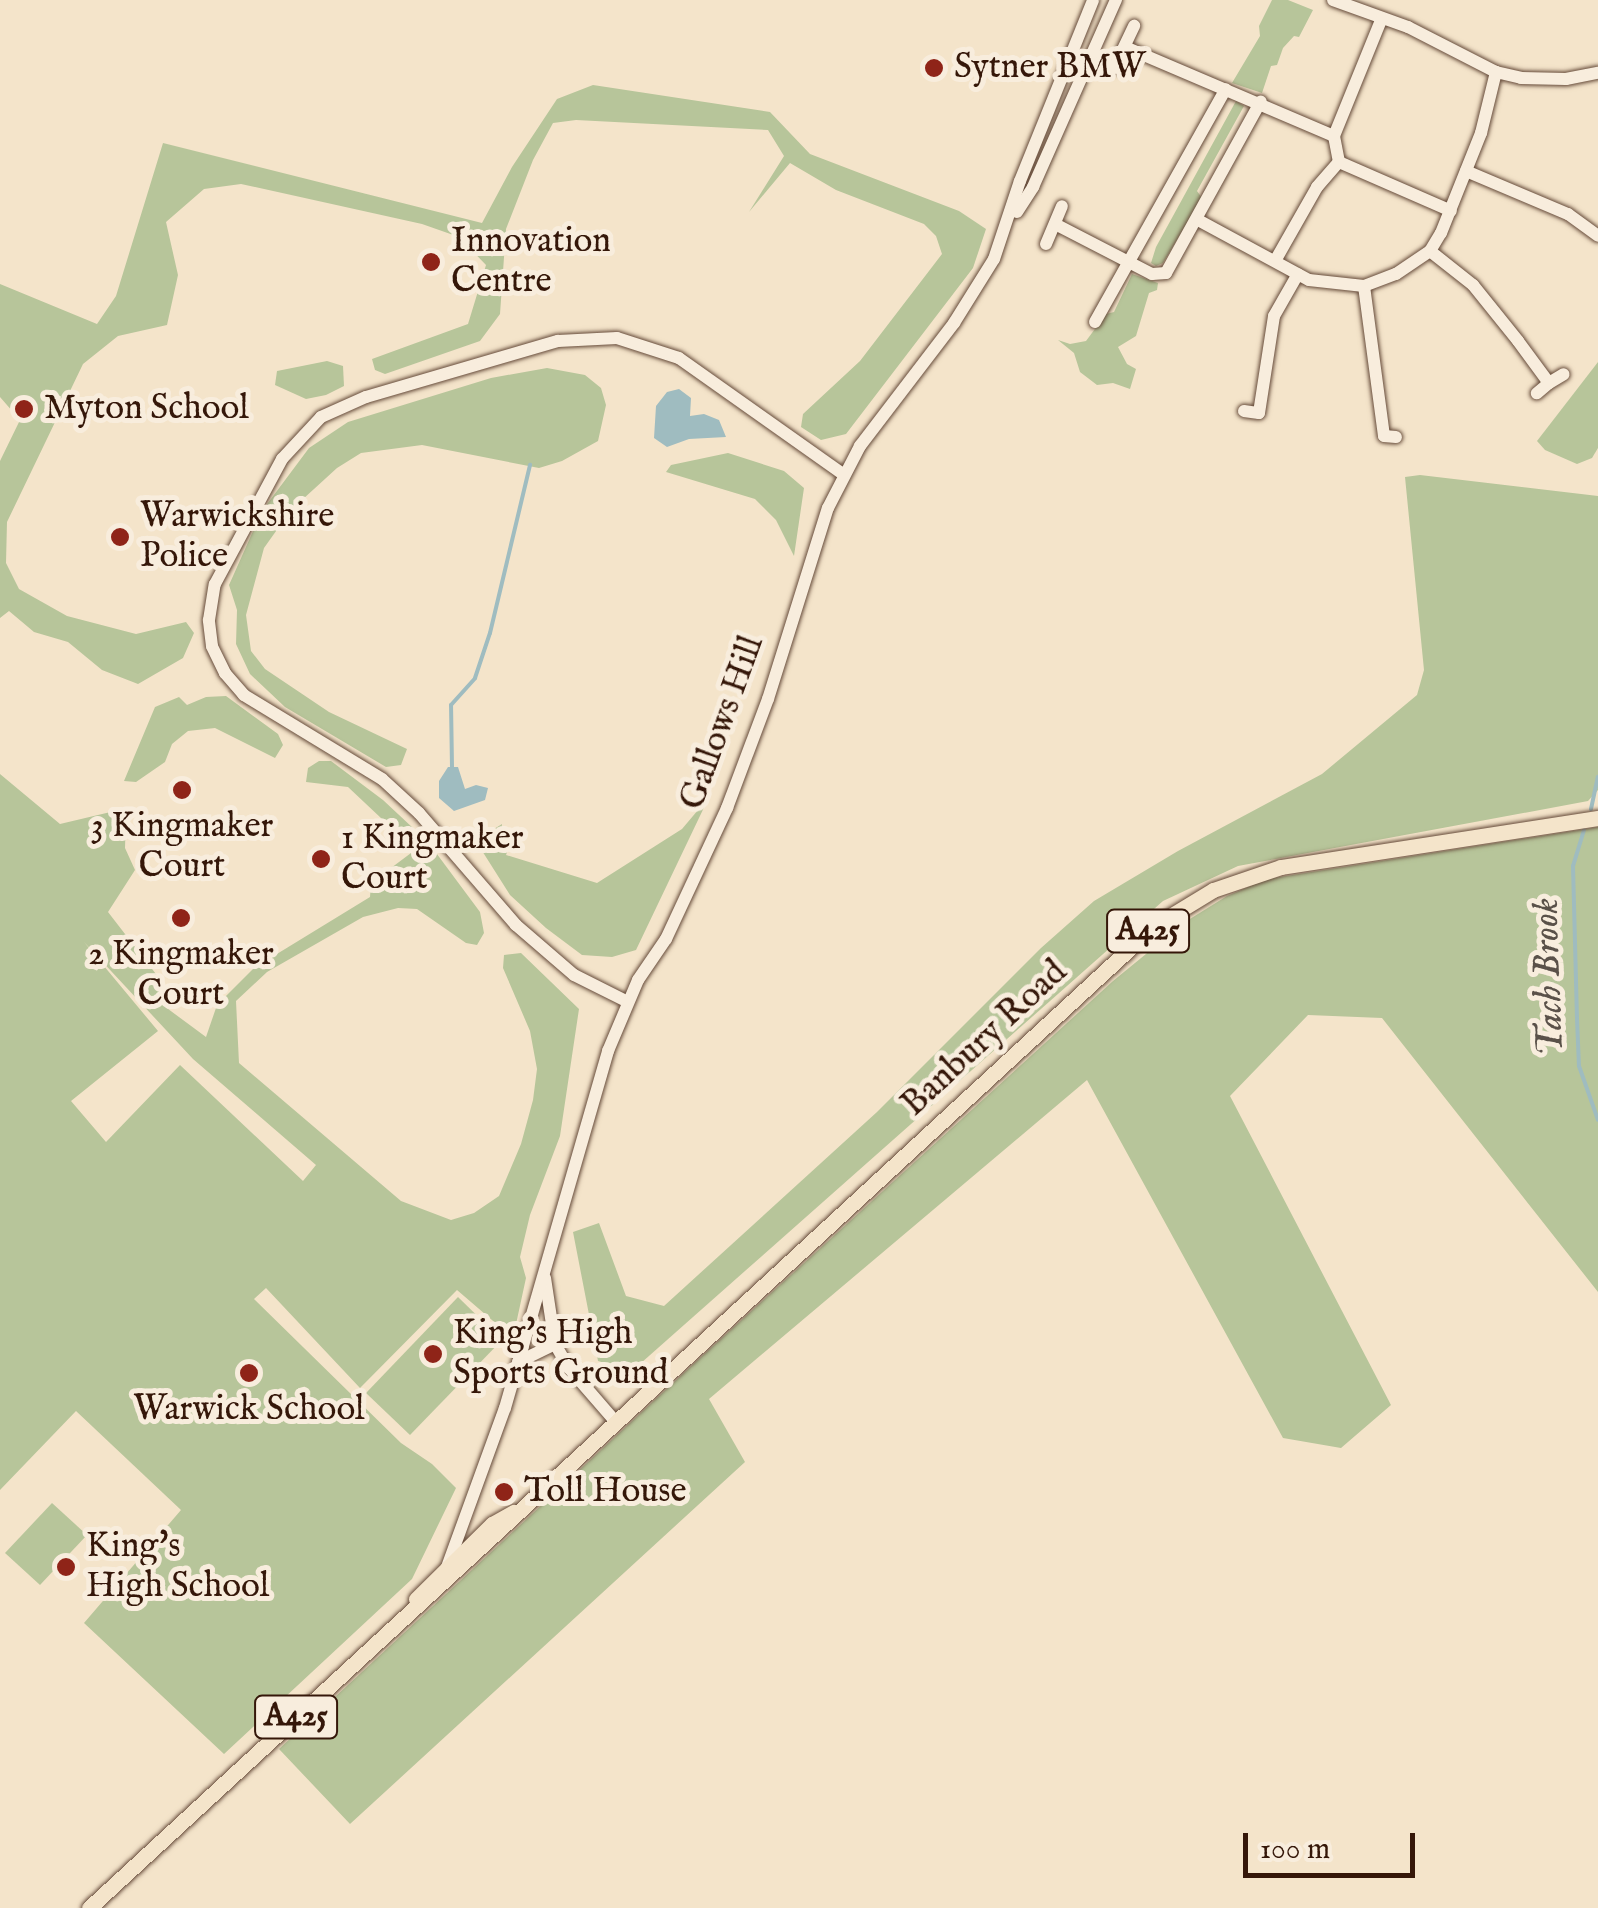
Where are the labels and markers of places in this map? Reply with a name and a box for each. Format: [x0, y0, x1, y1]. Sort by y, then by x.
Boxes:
place label: Sytner BMW [954, 47, 1145, 89]
marker: Sytner BMW [923, 57, 945, 79]
place label: Innovation Centre [451, 221, 611, 303]
marker: Innovation Centre [420, 251, 442, 273]
place label: Myton School [44, 388, 249, 430]
marker: Myton School [13, 398, 35, 420]
place label: Warwickshire Police [140, 496, 334, 578]
marker: Warwickshire Police [109, 526, 131, 548]
marker: 3 Kingmaker Court [171, 779, 193, 801]
place label: 3 Kingmaker Court [91, 806, 273, 888]
place label: 1 Kingmaker Court [341, 818, 524, 900]
marker: 1 Kingmaker Court [310, 848, 332, 870]
marker: 2 Kingmaker Court [170, 907, 192, 929]
place label: 2 Kingmaker Court [88, 934, 274, 1016]
place label: King's High Sports Ground [453, 1313, 668, 1395]
marker: King's High Sports Ground [422, 1343, 444, 1365]
marker: Warwick School [238, 1362, 260, 1384]
place label: Warwick School [133, 1389, 365, 1431]
place label: Toll House [524, 1471, 687, 1513]
marker: Toll House [493, 1481, 515, 1503]
place label: King's High School [86, 1526, 269, 1608]
marker: King's High School [55, 1556, 77, 1578]

